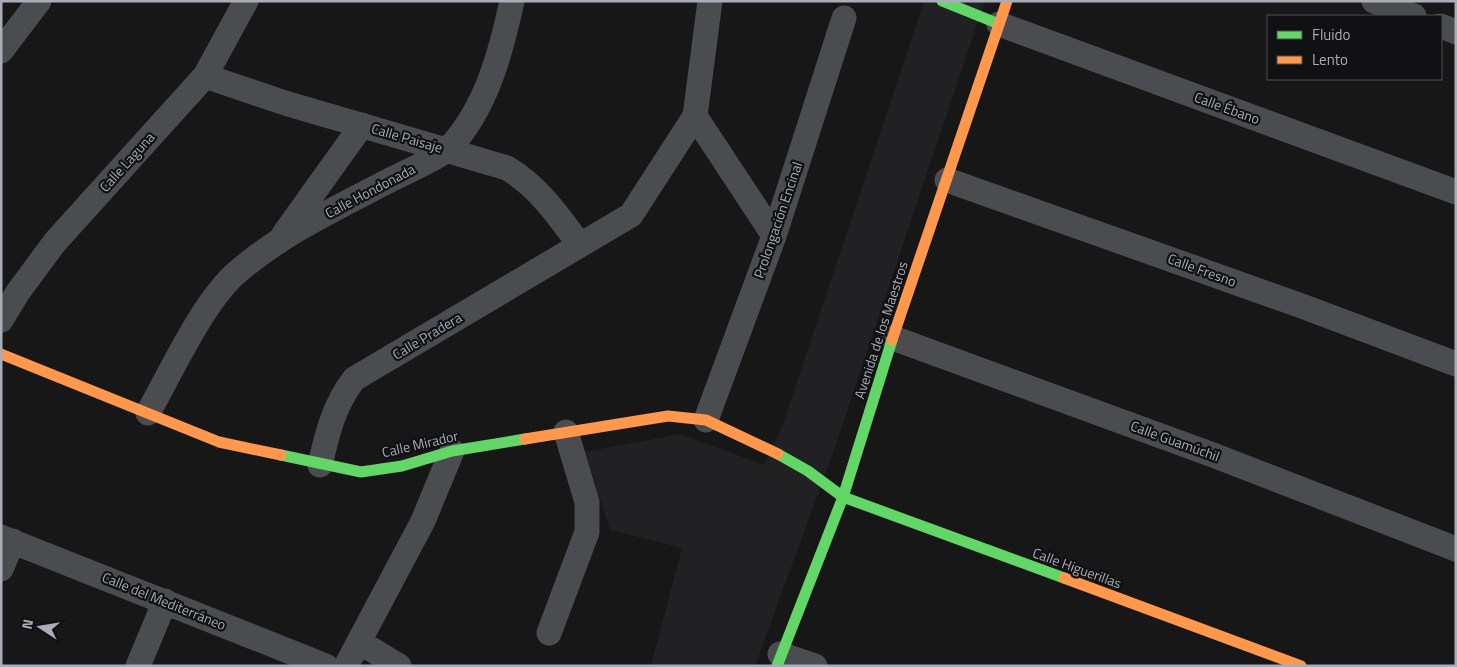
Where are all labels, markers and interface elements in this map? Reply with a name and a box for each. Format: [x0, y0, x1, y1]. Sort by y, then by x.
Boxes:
legend [1267, 15, 1442, 80]
text: Fluido [1312, 23, 1351, 46]
text: Lento [1312, 48, 1348, 71]
street label: Calle Ébano [1191, 86, 1263, 129]
street label: Calle Paisaje [369, 117, 445, 158]
street label: Calle Laguna [94, 127, 159, 196]
street label: Calle Hondonada [321, 158, 419, 223]
street label: Prolongación Encinal [748, 159, 807, 281]
street label: Calle Fresno [1165, 247, 1239, 292]
street label: Avenida de los Maestros [848, 258, 913, 401]
street label: Calle Pradera [388, 307, 465, 365]
street label: Calle Guamúchil [1128, 415, 1223, 466]
street label: Calle Mirador [380, 425, 460, 462]
street label: Calle Higuerillas [1030, 542, 1125, 593]
street label: Calle del Mediterráneo [99, 566, 229, 635]
north arrow [15, 602, 65, 652]
text: N [16, 617, 38, 631]

